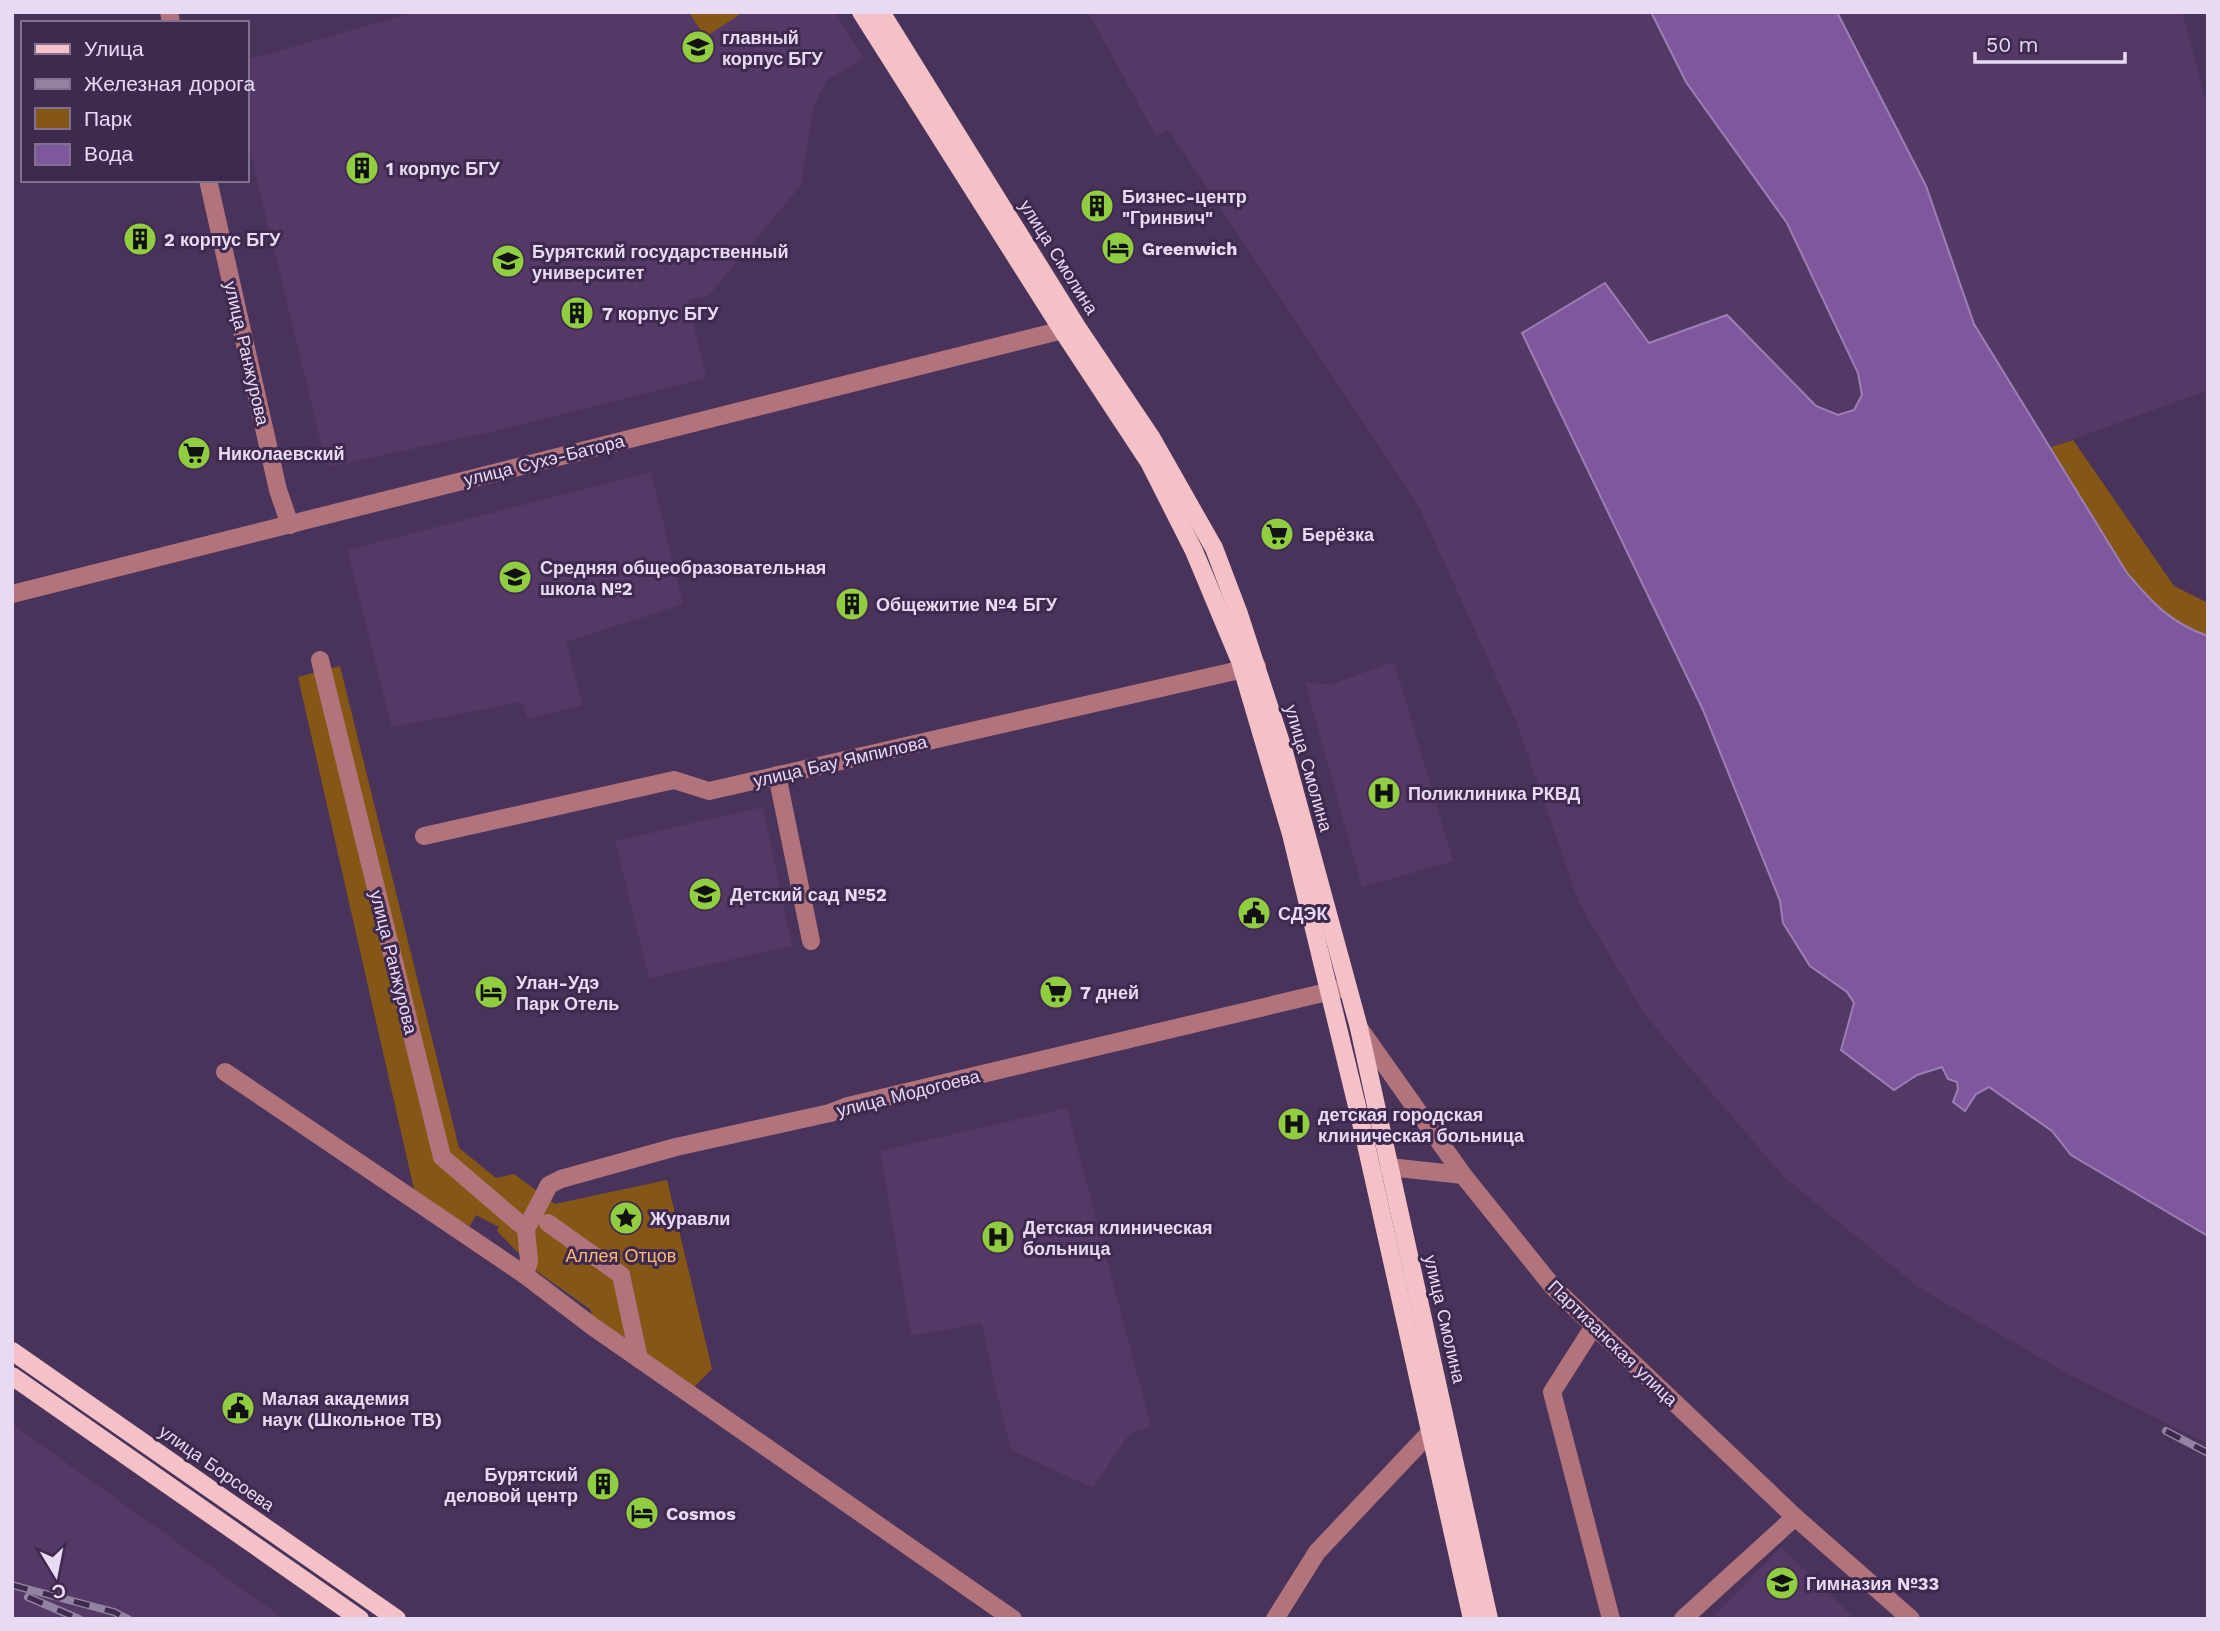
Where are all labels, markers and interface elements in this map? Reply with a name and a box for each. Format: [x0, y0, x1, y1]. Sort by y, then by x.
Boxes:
legend [21, 21, 248, 182]
scale bar [1975, 21, 2126, 65]
place label: главный корпус БГУ [722, 27, 823, 69]
school or university icon: главный корпус БГУ [679, 28, 717, 66]
text: 50 m [1986, 32, 2038, 57]
text: Улица [84, 36, 144, 61]
text: Железная дорога [84, 71, 256, 96]
text: Парк [84, 106, 132, 131]
text: Вода [84, 141, 133, 166]
building icon: 1 корпус БГУ [343, 149, 381, 187]
place label: 1 корпус БГУ [386, 158, 500, 179]
place label: Бизнес-центр "Гринвич" [1122, 186, 1247, 228]
building icon: Бизнес-центр "Гринвич" [1078, 187, 1116, 225]
street label: улица Смолина [1015, 196, 1103, 319]
building icon: 2 корпус БГУ [121, 220, 159, 258]
place label: 2 корпус БГУ [164, 229, 281, 250]
hotel icon: Greenwich [1099, 229, 1137, 267]
place label: Greenwich [1142, 238, 1237, 259]
place label: Бурятский государственный университет [532, 241, 788, 283]
school or university icon: Бурятский государственный университет [489, 242, 527, 280]
street label: улица Ранжурова [220, 279, 274, 428]
building icon: 7 корпус БГУ [558, 294, 596, 332]
place label: 7 корпус БГУ [602, 303, 719, 324]
street label: улица Сухэ-Батора [462, 430, 627, 490]
supermarket icon: Николаевский [175, 434, 213, 472]
place label: Николаевский [218, 443, 345, 464]
supermarket icon: Берёзка [1258, 515, 1296, 553]
place label: Берёзка [1302, 524, 1375, 545]
place label: Средняя общеобразовательная школа №2 [540, 557, 826, 599]
school or university icon: Средняя общеобразовательная школа №2 [496, 558, 534, 596]
building icon: Общежитие №4 БГУ [833, 585, 871, 623]
place label: Общежитие №4 БГУ [876, 594, 1058, 615]
street label: улица Смолина [1281, 702, 1337, 835]
street label: улица Бау Ямпилова [751, 731, 930, 791]
hospital icon: Поликлиника РКВД [1365, 774, 1403, 812]
place label: Поликлиника РКВД [1408, 783, 1581, 804]
school or university icon: Детский сад №52 [686, 875, 724, 913]
place label: Детский сад №52 [730, 884, 887, 905]
street label: улица Ранжурова [366, 888, 422, 1037]
public building icon: СДЭК [1235, 894, 1273, 932]
place label: СДЭК [1278, 903, 1328, 924]
place label: Улан-Удэ Парк Отель [516, 972, 619, 1014]
hotel icon: Улан-Удэ Парк Отель [472, 973, 510, 1011]
supermarket icon: 7 дней [1037, 973, 1075, 1011]
place label: 7 дней [1080, 982, 1139, 1003]
street label: улица Модогоева [834, 1065, 983, 1121]
place label: детская городская клиническая больница [1318, 1104, 1525, 1146]
hospital icon: детская городская клиническая больница [1275, 1105, 1313, 1143]
place icon: Журавли [607, 1199, 645, 1237]
place label: Журавли [649, 1208, 730, 1229]
place label: Детская клиническая больница [1023, 1217, 1213, 1259]
hospital icon: Детская клиническая больница [979, 1218, 1017, 1256]
park label: Аллея Отцов [566, 1245, 676, 1266]
street label: улица Смолина [1420, 1253, 1470, 1386]
street label: Партизанская улица [1544, 1276, 1683, 1411]
place label: Малая академия наук (Школьное ТВ) [262, 1388, 442, 1430]
public building icon: Малая академия наук (Школьное ТВ) [219, 1389, 257, 1427]
street label: улица Борсоева [155, 1420, 280, 1516]
place label: Бурятский деловой центр [445, 1464, 578, 1506]
building icon: Бурятский деловой центр [584, 1465, 622, 1503]
hotel icon: Cosmos [623, 1494, 661, 1532]
place label: Cosmos [666, 1503, 736, 1524]
north arrow [21, 1540, 91, 1610]
school or university icon: Гимназия №33 [1763, 1564, 1801, 1602]
place label: Гимназия №33 [1806, 1573, 1939, 1594]
text: С [50, 1579, 68, 1604]

